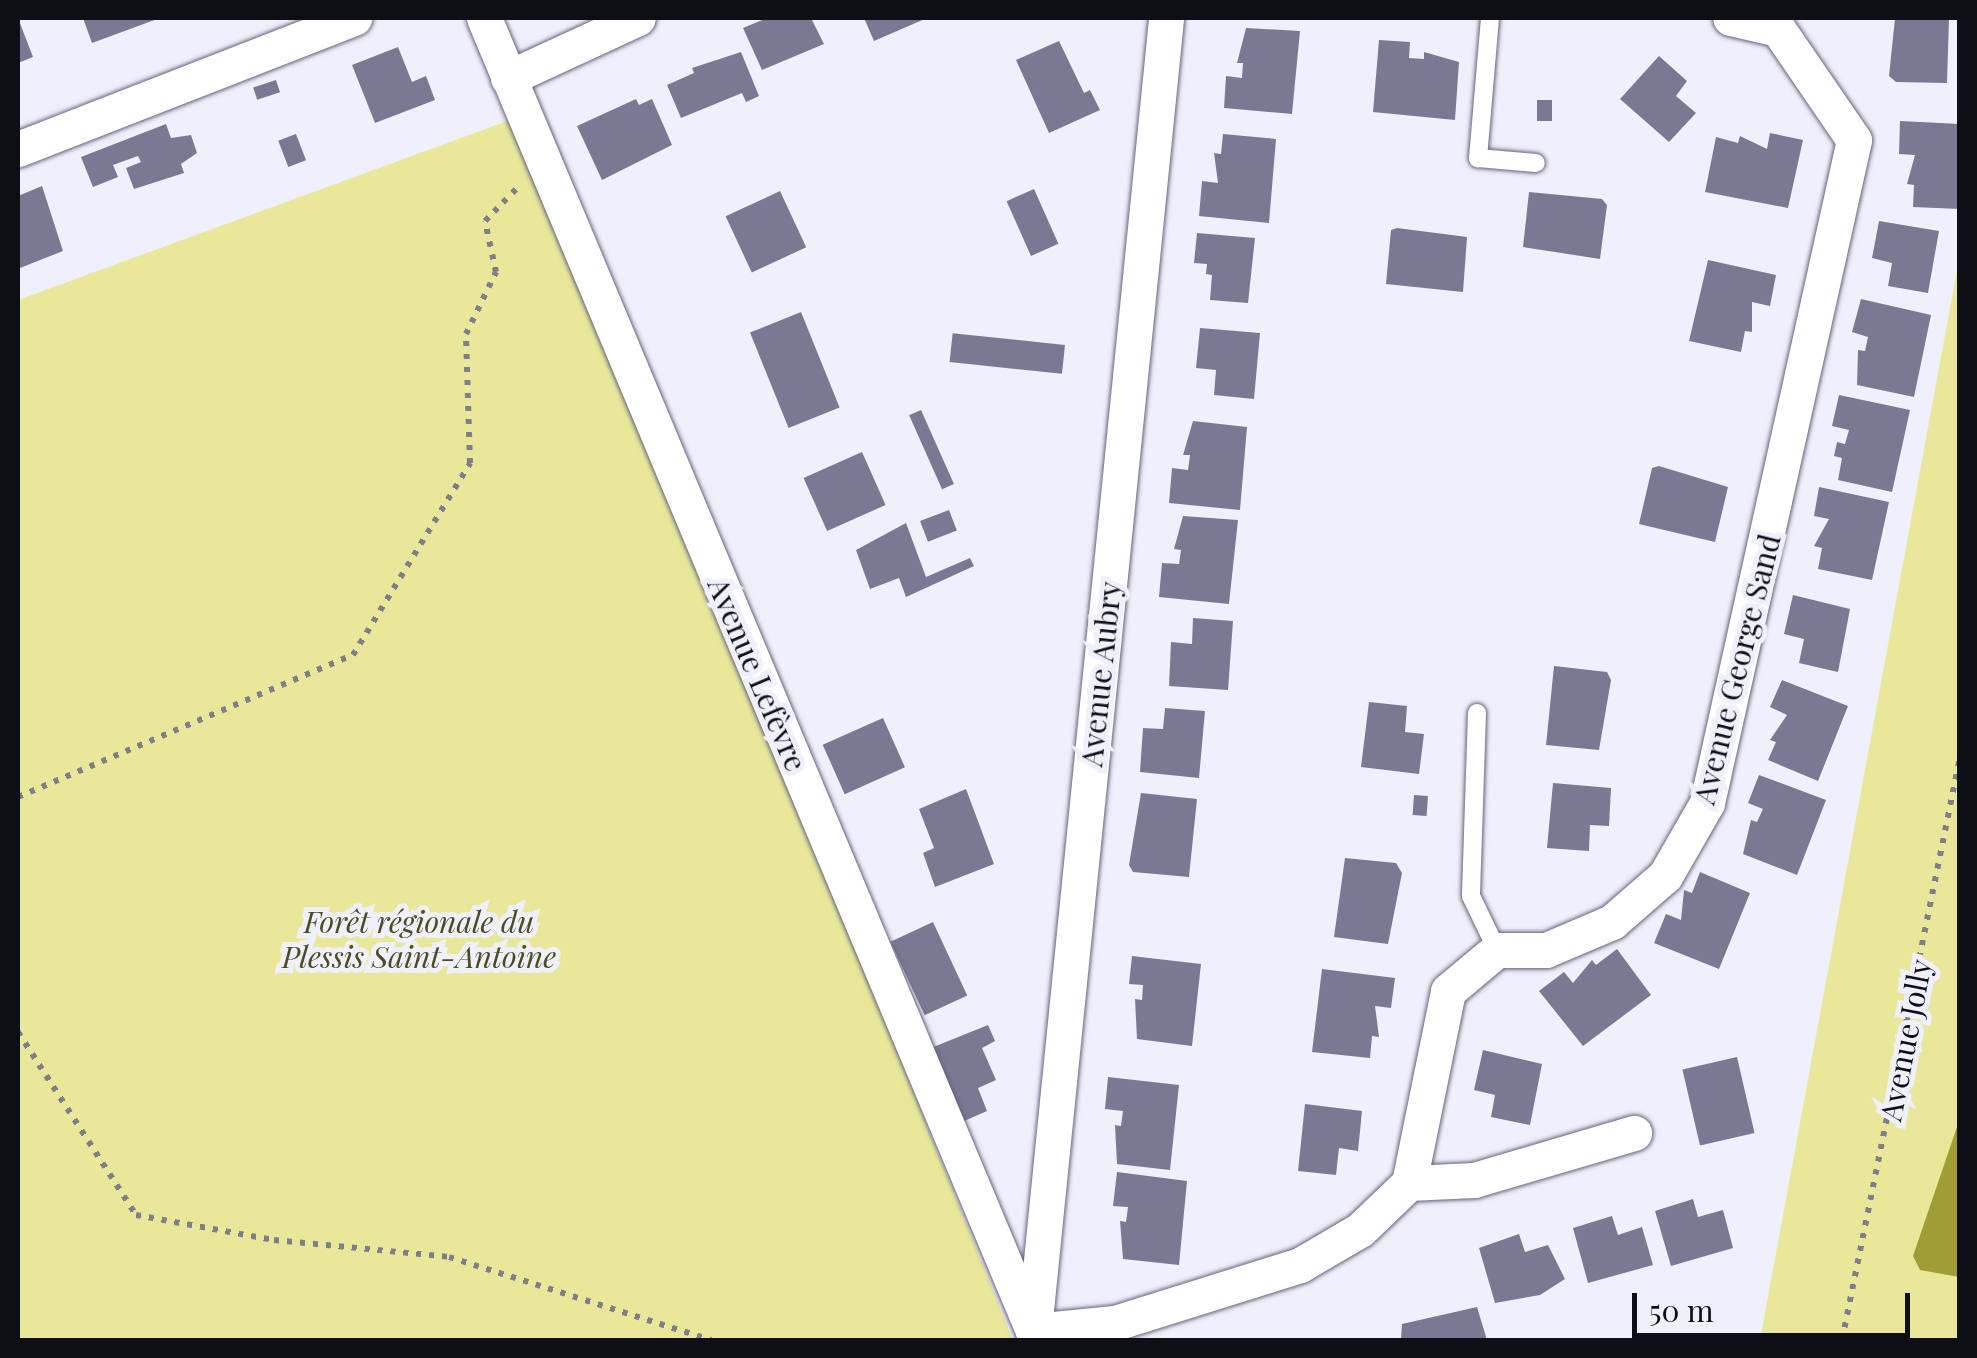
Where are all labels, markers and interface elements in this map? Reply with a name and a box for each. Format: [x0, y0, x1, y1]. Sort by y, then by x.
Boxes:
street label: Avenue George Sand [1685, 530, 1787, 808]
street label: Avenue Lefèvre [701, 572, 815, 776]
street label: Avenue Aubry [1072, 579, 1128, 769]
park label: Forêt régionale du Plessis Saint-Antoine [282, 903, 556, 974]
street label: Avenue Jolly [1872, 956, 1938, 1124]
scale bar [1637, 1273, 1914, 1335]
text: 50 m [1649, 1290, 1714, 1330]

